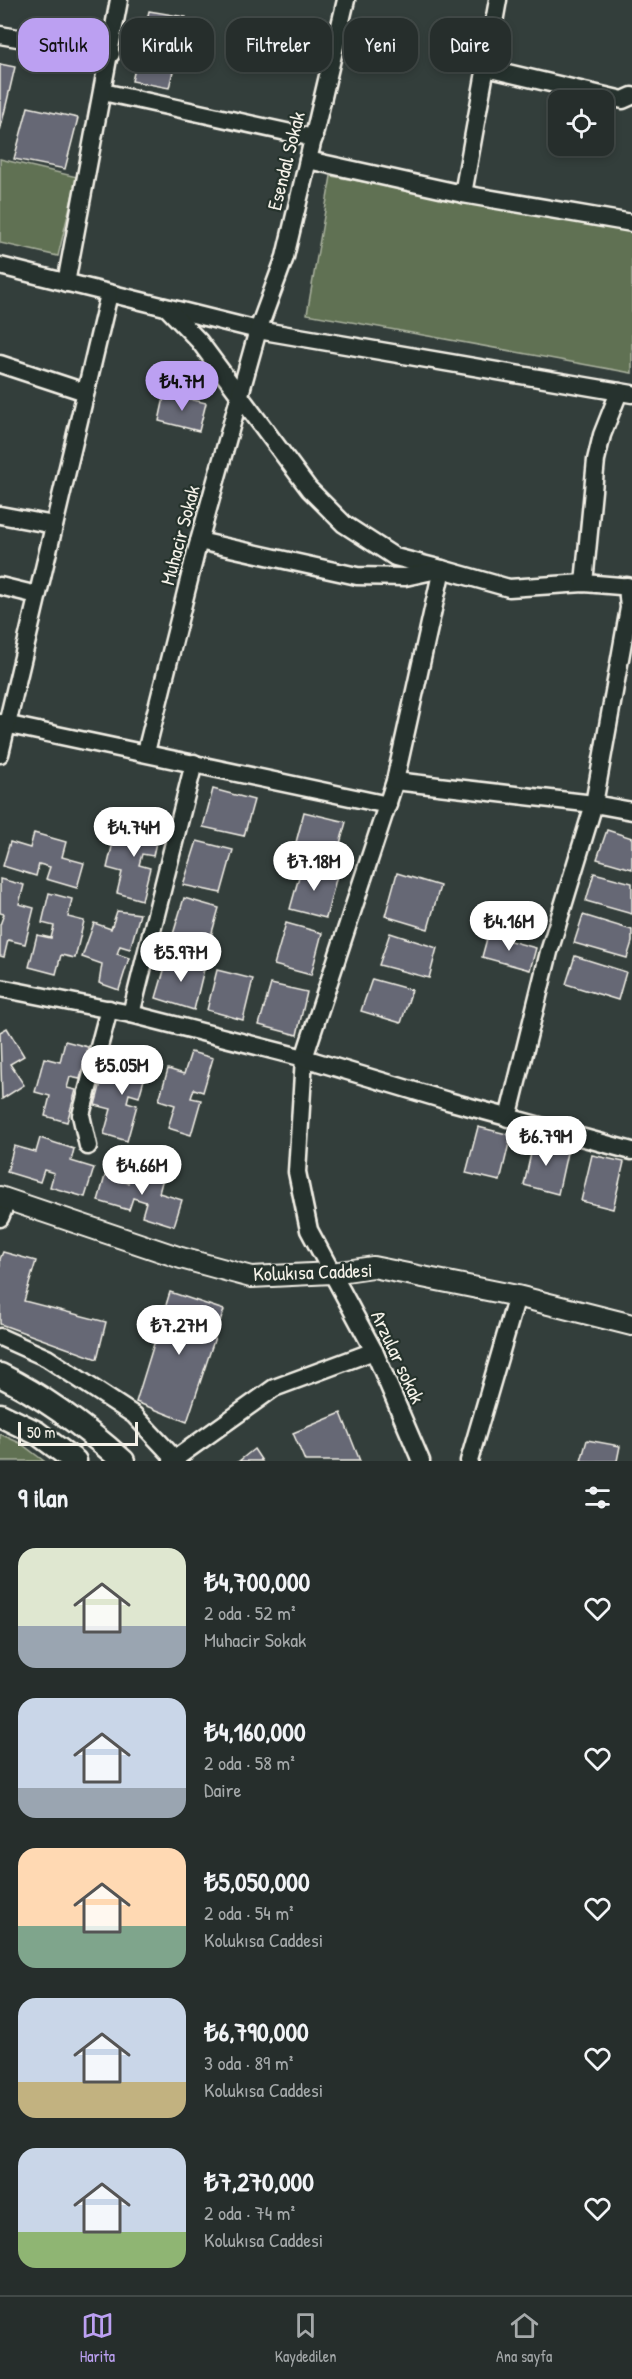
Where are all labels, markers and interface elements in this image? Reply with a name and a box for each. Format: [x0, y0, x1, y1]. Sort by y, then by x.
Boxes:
chip: Satılık [18, 18, 109, 72]
chip: Kiralık [121, 18, 214, 72]
chip: Filtreler [226, 18, 332, 72]
chip: Yeni [344, 18, 418, 72]
chip: Daire [430, 18, 511, 72]
map controls [548, 90, 614, 156]
button: locate [548, 90, 614, 156]
street label: Esendal Sokak [260, 109, 311, 213]
pin: ₺4.7M [140, 361, 224, 412]
text: ₺4.7M [159, 367, 205, 394]
street label: Muhacir Sokak [153, 482, 206, 588]
pin: ₺4.74M [85, 807, 183, 858]
text: ₺4.74M [108, 813, 160, 840]
pin: ₺7.18M [265, 841, 363, 892]
text: ₺7.18M [287, 847, 341, 874]
pin: ₺4.16M [460, 901, 558, 952]
text: ₺4.16M [484, 907, 534, 934]
pin: ₺5.97M [132, 932, 230, 983]
text: ₺5.97M [154, 938, 208, 965]
pin: ₺5.05M [73, 1045, 171, 1096]
text: ₺5.05M [95, 1051, 149, 1078]
pin: ₺6.79M [497, 1116, 595, 1167]
text: ₺6.79M [520, 1122, 572, 1149]
pin: ₺4.66M [93, 1145, 191, 1196]
text: ₺4.66M [116, 1151, 168, 1178]
street label: Kolukısa Caddesi [253, 1256, 373, 1287]
pin: ₺7.27M [130, 1305, 228, 1356]
street label: Arzular sokak [365, 1306, 432, 1408]
text: ₺7.27M [151, 1311, 207, 1338]
scale bar [18, 1419, 138, 1446]
text: 50 m [27, 1421, 56, 1443]
text: 9 ilan [18, 1480, 68, 1515]
icon: filters [581, 1481, 614, 1514]
text: ₺4,700,000 [204, 1564, 310, 1599]
icon: home [66, 1572, 138, 1644]
icon: heart [581, 1592, 614, 1625]
text: 2 oda · 52 m² [204, 1599, 295, 1626]
text: Muhacir Sokak [204, 1626, 306, 1653]
text: ₺4,160,000 [204, 1714, 306, 1749]
icon: home [66, 1722, 138, 1794]
icon: heart [581, 1742, 614, 1775]
text: 2 oda · 58 m² [204, 1749, 295, 1776]
text: Daire [204, 1776, 241, 1803]
text: ₺5,050,000 [204, 1864, 310, 1899]
icon: home [66, 1872, 138, 1944]
icon: heart [581, 1892, 614, 1925]
text: 2 oda · 54 m² [204, 1899, 294, 1926]
text: Kolukısa Caddesi [204, 1926, 323, 1953]
text: ₺6,790,000 [204, 2014, 309, 2049]
icon: home [66, 2022, 138, 2094]
icon: heart [581, 2042, 614, 2075]
text: 3 oda · 89 m² [204, 2049, 293, 2076]
text: Kolukısa Caddesi [204, 2076, 323, 2103]
text: ₺7,270,000 [204, 2164, 314, 2199]
icon: home [66, 2172, 138, 2244]
icon: heart [581, 2192, 614, 2225]
text: 2 oda · 74 m² [204, 2199, 295, 2226]
text: Kolukısa Caddesi [204, 2226, 323, 2253]
tab: Harita [80, 2309, 115, 2367]
tab: Kaydedilen [275, 2309, 336, 2367]
tab: Ana sayfa [496, 2309, 552, 2367]

